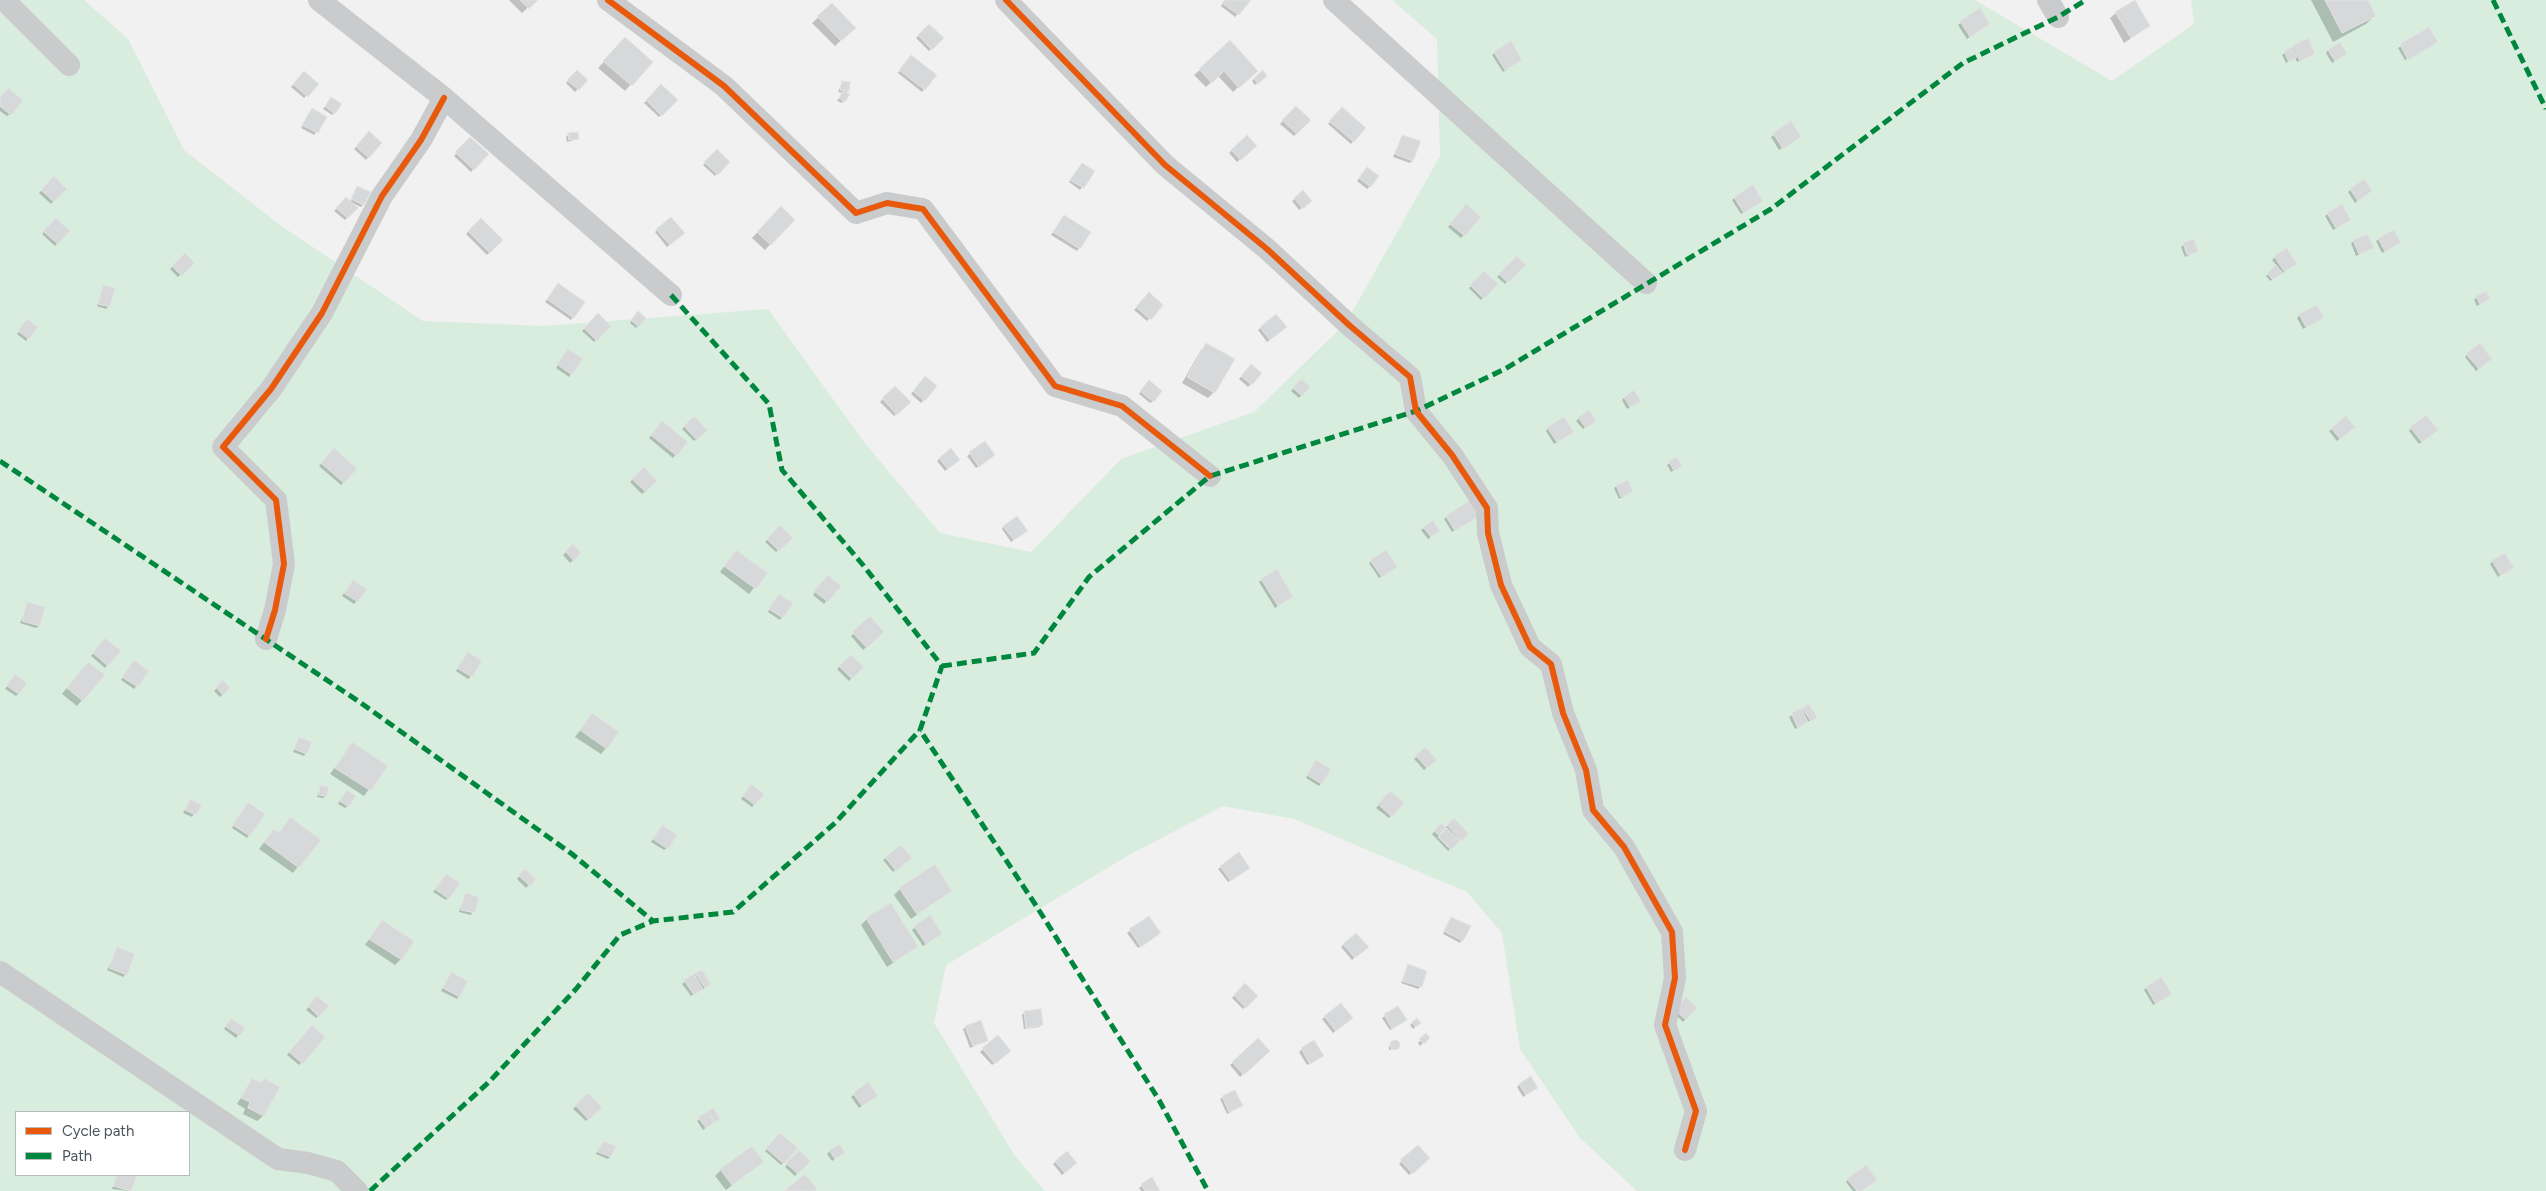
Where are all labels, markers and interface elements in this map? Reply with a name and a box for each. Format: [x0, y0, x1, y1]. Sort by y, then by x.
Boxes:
legend [15, 1111, 190, 1176]
text: Cycle path [62, 1122, 134, 1140]
text: Path [62, 1147, 92, 1165]

